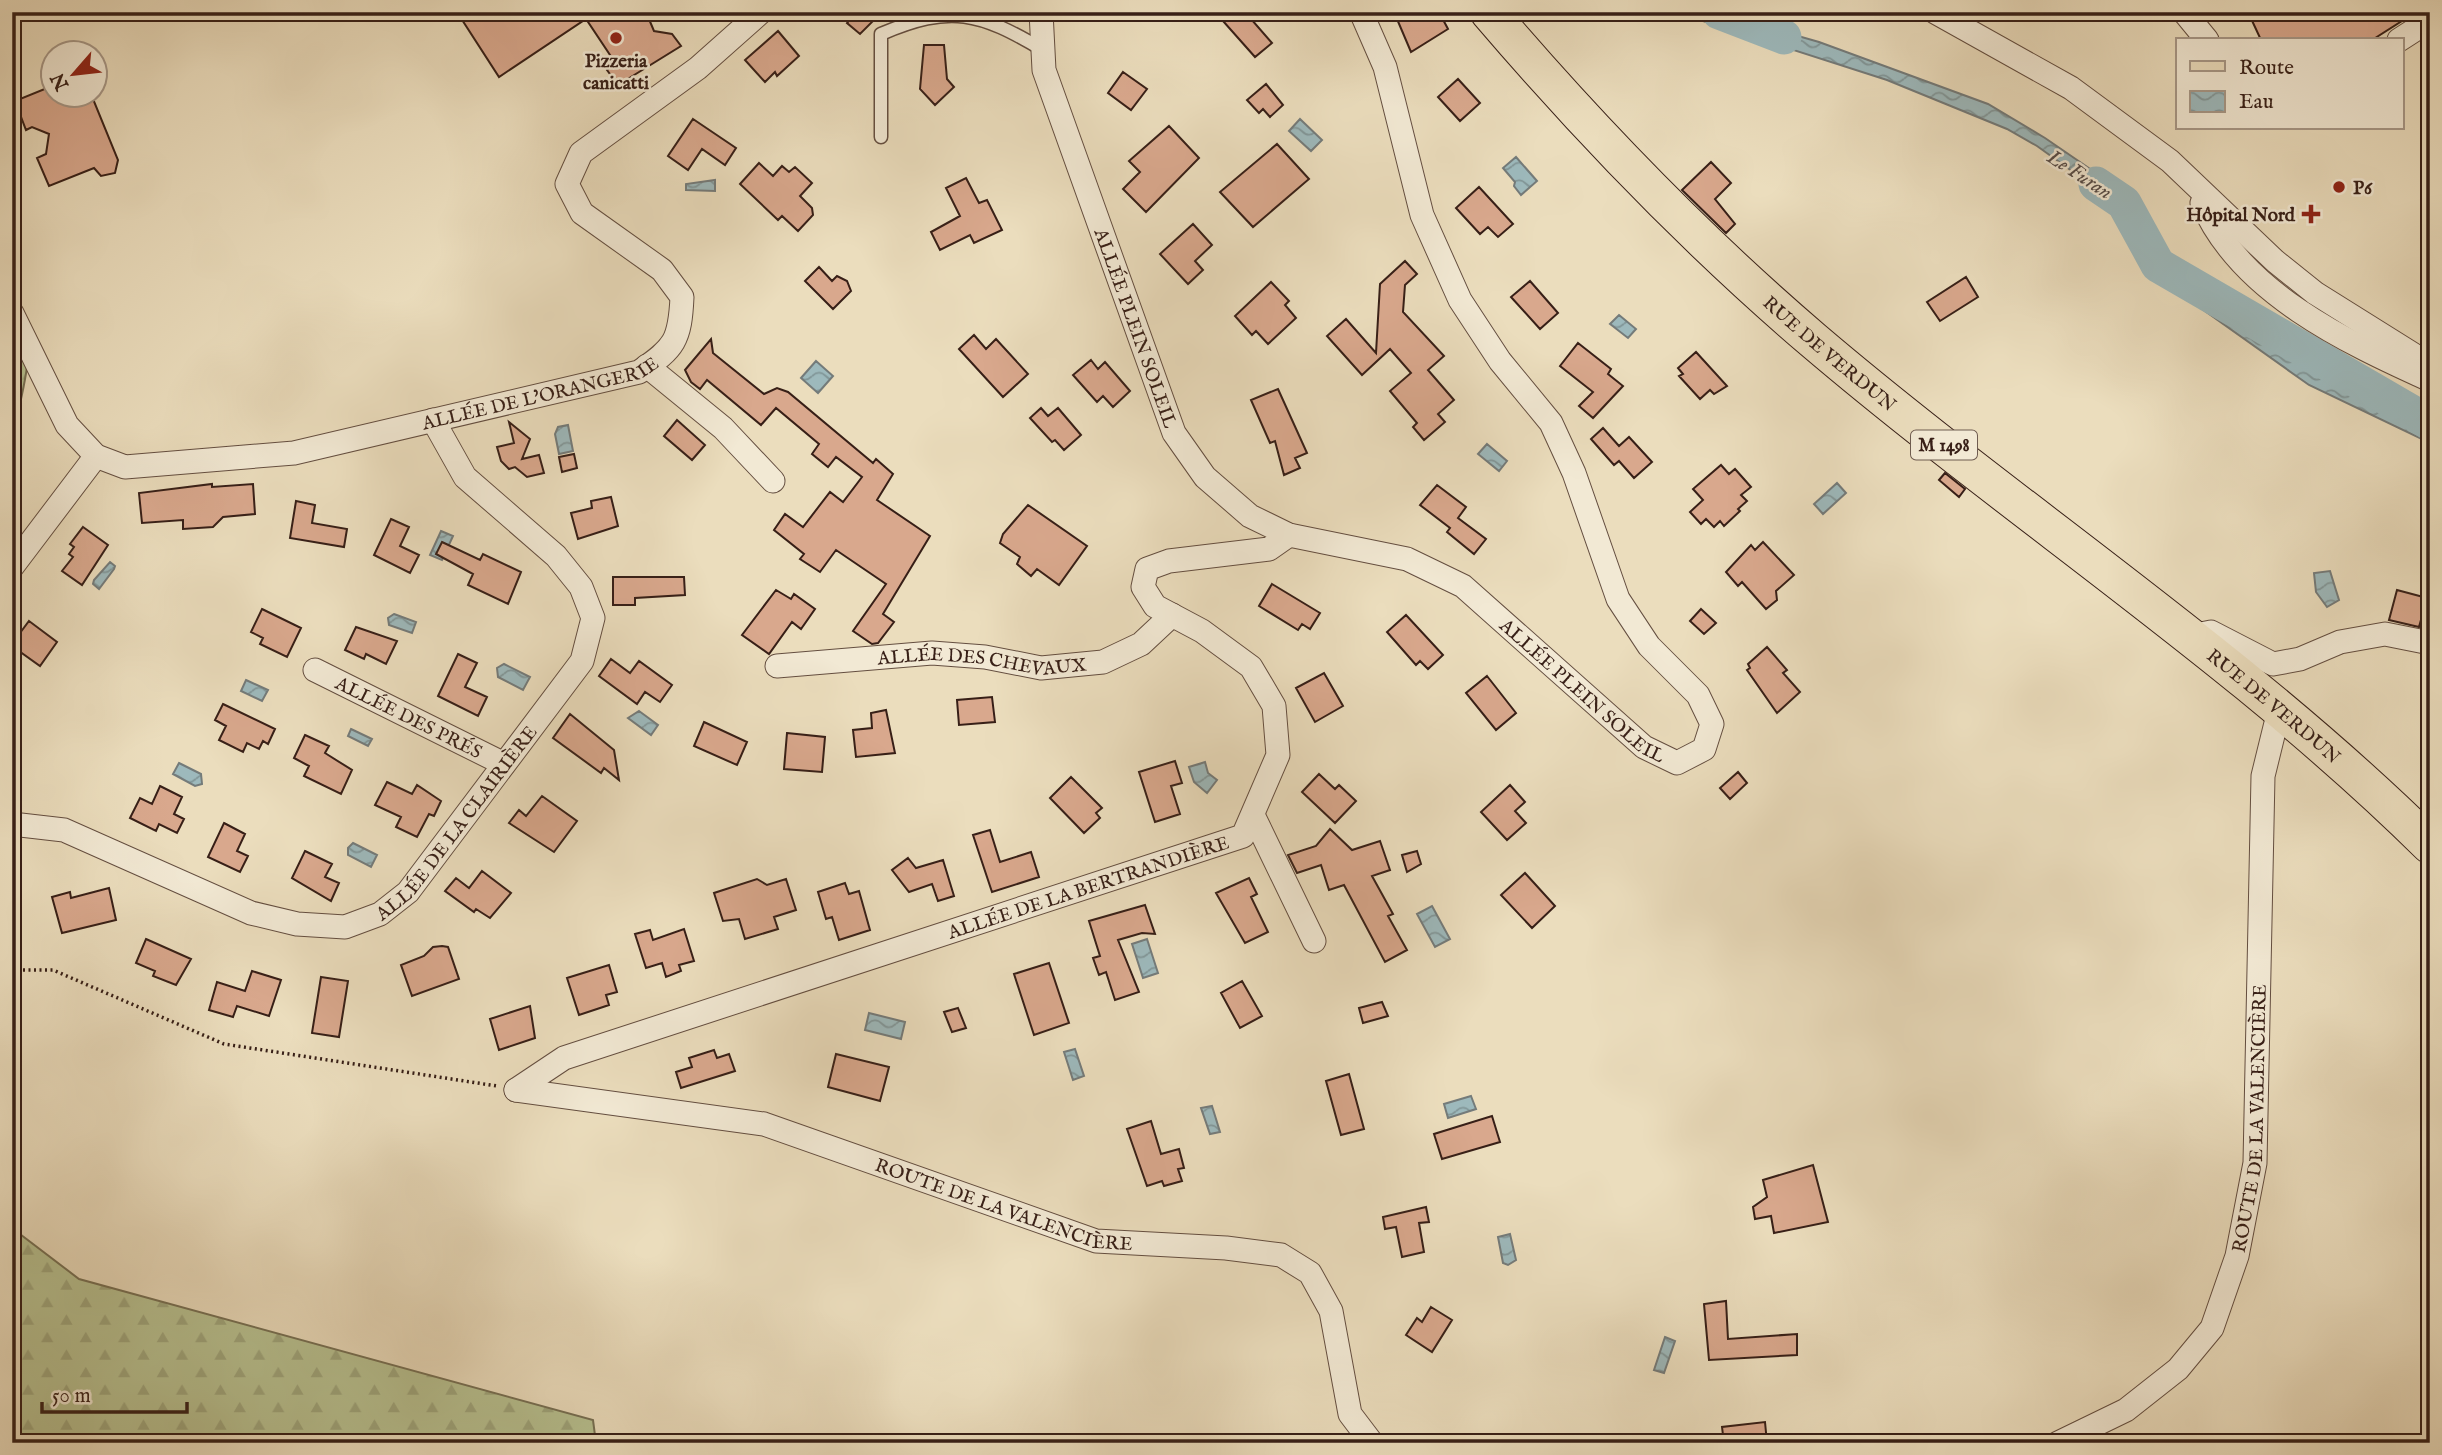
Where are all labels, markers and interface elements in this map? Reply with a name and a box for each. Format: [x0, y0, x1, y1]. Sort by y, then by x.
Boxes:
marker: Pizzeria canicatti [608, 30, 624, 46]
north arrow [38, 38, 108, 108]
legend [2176, 38, 2404, 130]
place label: Pizzeria canicatti [583, 50, 649, 96]
text: Route [2239, 55, 2294, 82]
text: N [46, 68, 76, 95]
text: Eau [2239, 89, 2274, 116]
water label: Le Furan [2041, 144, 2117, 206]
place label: P6 [2353, 177, 2373, 201]
marker: P6 [2331, 179, 2347, 195]
place label: Hôpital Nord [2186, 204, 2296, 228]
marker: Hôpital Nord [2301, 204, 2321, 224]
street label: ALLÉE PLEIN SOLEIL [1087, 224, 1181, 432]
street label: RUE DE VERDUN [1757, 292, 1900, 418]
street label: ALLÉE DE L'ORANGERIE [419, 352, 664, 437]
road number: M 1498 [1911, 430, 1977, 460]
street label: ALLÉE PLEIN SOLEIL [1493, 614, 1669, 769]
street label: ALLÉE DES CHEVAUX [876, 642, 1088, 682]
street label: RUE DE VERDUN [2201, 644, 2345, 770]
street label: ALLÉE DES PRÉS [330, 672, 485, 765]
street label: ALLÉE DE LA CLAIRIÈRE [371, 721, 543, 927]
street label: ALLÉE DE LA BERTRANDIÈRE [944, 831, 1232, 946]
street label: ROUTE DE LA VALENCIÈRE [2228, 984, 2273, 1255]
street label: ROUTE DE LA VALENCIÈRE [871, 1154, 1133, 1257]
scale bar [42, 1371, 187, 1415]
text: 50 m [52, 1383, 91, 1410]

